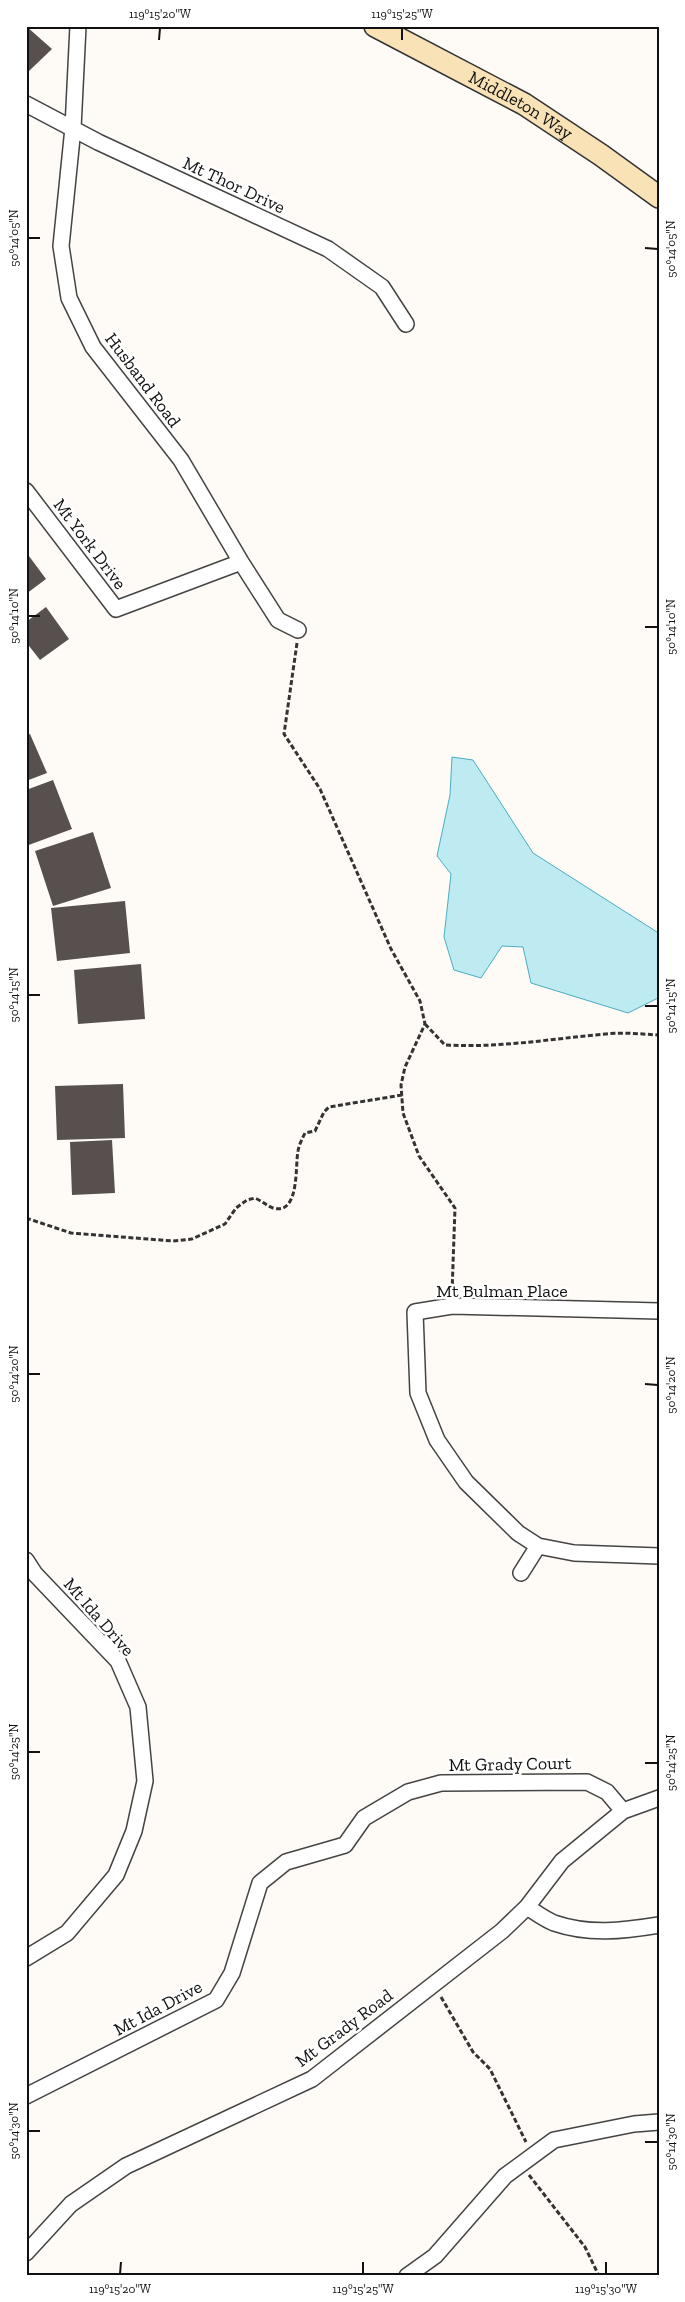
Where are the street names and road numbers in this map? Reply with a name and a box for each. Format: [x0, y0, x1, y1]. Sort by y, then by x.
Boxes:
street label: Middleton Way [465, 66, 578, 145]
street label: Mt Thor Drive [179, 152, 289, 218]
street label: Husband Road [100, 328, 186, 432]
street label: Mt York Drive [49, 494, 131, 594]
street label: Mt Bulman Place [436, 1280, 568, 1302]
street label: Mt Ida Drive [59, 1573, 139, 1661]
street label: Mt Grady Court [448, 1752, 572, 1776]
street label: Mt Ida Drive [110, 1976, 206, 2040]
street label: Mt Grady Road [291, 1984, 397, 2072]

